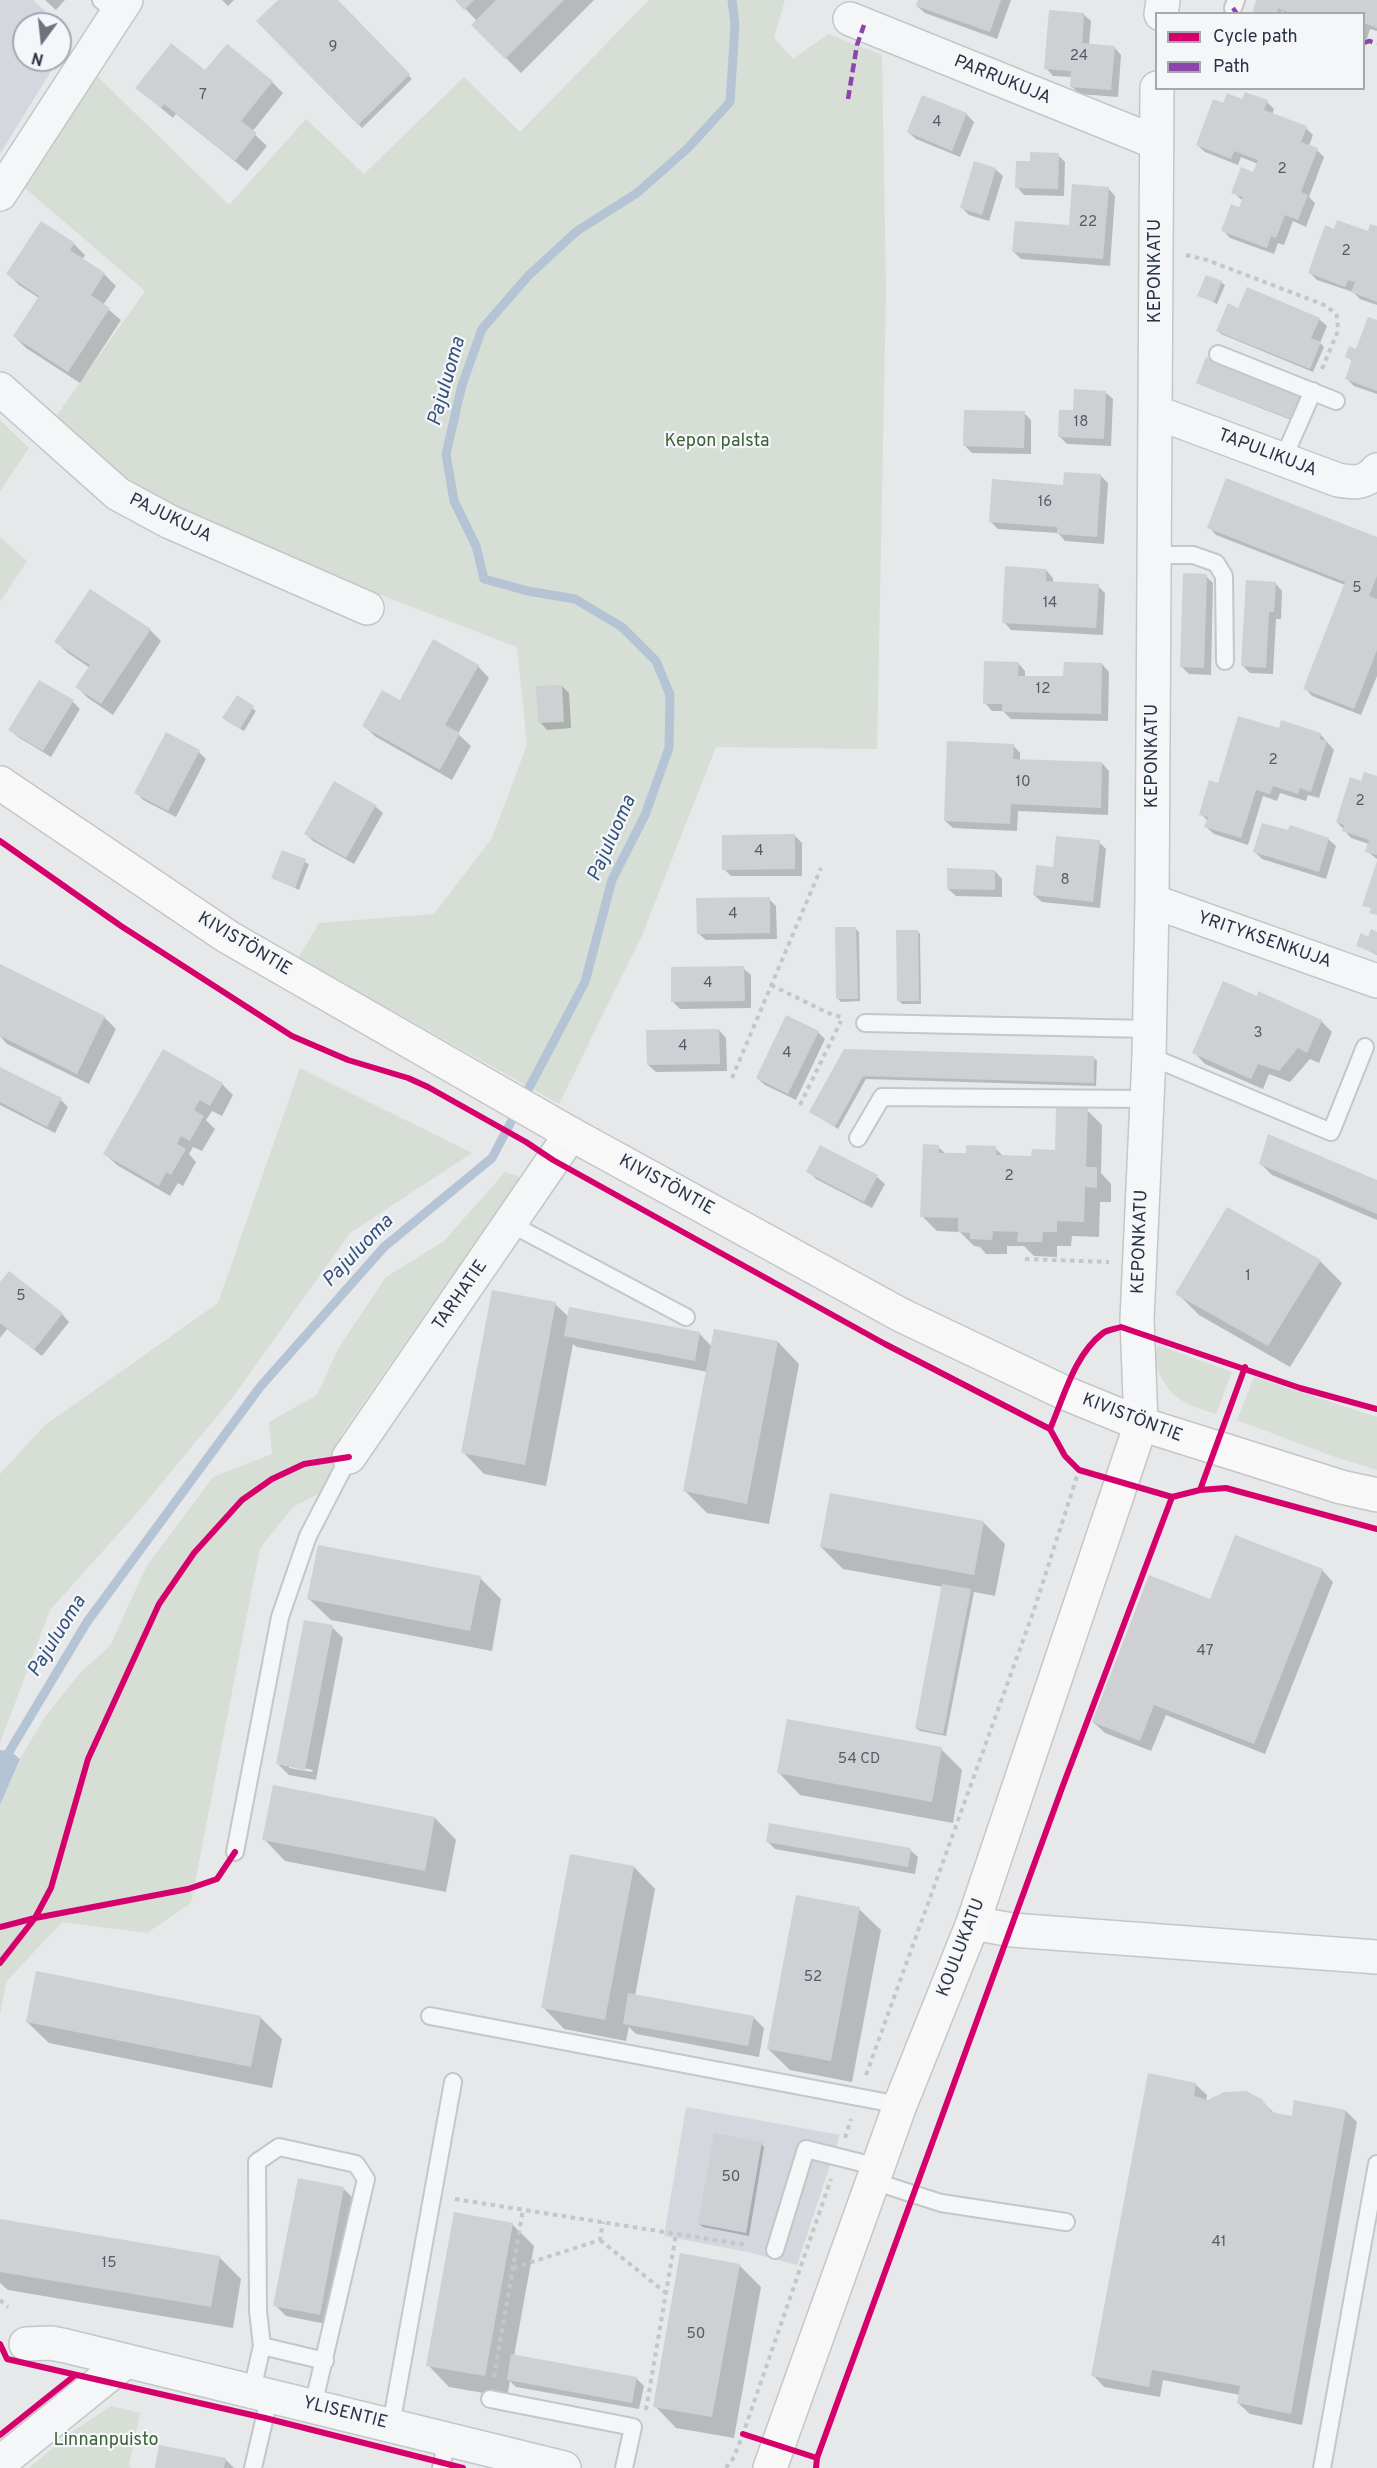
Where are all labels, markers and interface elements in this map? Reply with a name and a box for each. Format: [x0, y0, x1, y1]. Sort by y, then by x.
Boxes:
north arrow [12, 12, 72, 72]
legend [1155, 12, 1365, 90]
text: Cycle path [1213, 26, 1298, 49]
house number: 9 [329, 39, 337, 57]
text: N [30, 46, 46, 69]
house number: 24 [1070, 48, 1088, 66]
street label: PARRUKUJA [950, 52, 1054, 110]
text: Path [1213, 56, 1250, 79]
house number: 7 [199, 87, 207, 105]
house number: 4 [932, 114, 942, 132]
house number: 2 [1277, 161, 1287, 179]
house number: 22 [1079, 214, 1097, 232]
street label: KEPONKATU [1145, 219, 1167, 323]
house number: 2 [1341, 243, 1351, 261]
water label: Pajuluoma [424, 335, 472, 429]
house number: 18 [1074, 414, 1088, 432]
street label: TAPULIKUJA [1215, 425, 1319, 483]
park label: Kepon palsta [664, 431, 770, 453]
street label: PAJUKUJA [125, 490, 215, 548]
house number: 16 [1038, 494, 1052, 512]
house number: 5 [1352, 580, 1362, 598]
house number: 14 [1043, 595, 1057, 613]
house number: 12 [1036, 681, 1050, 699]
street label: KEPONKATU [1142, 704, 1164, 808]
house number: 2 [1268, 752, 1278, 770]
house number: 10 [1015, 774, 1031, 792]
water label: Pajuluoma [583, 792, 643, 886]
house number: 2 [1355, 793, 1365, 811]
house number: 4 [754, 843, 764, 861]
house number: 8 [1060, 872, 1070, 890]
house number: 4 [728, 906, 738, 924]
street label: KIVISTÖNTIE [193, 908, 295, 982]
street label: YRITYKSENKUJA [1194, 908, 1334, 974]
house number: 4 [703, 975, 713, 993]
house number: 3 [1253, 1025, 1263, 1043]
house number: 4 [678, 1038, 688, 1056]
house number: 4 [782, 1045, 792, 1063]
street label: KIVISTÖNTIE [614, 1151, 718, 1221]
house number: 2 [1004, 1168, 1014, 1186]
street label: KEPONKATU [1128, 1189, 1154, 1295]
water label: Pajuluoma [319, 1211, 399, 1293]
street label: TARHATIE [429, 1257, 493, 1335]
house number: 1 [1245, 1268, 1251, 1286]
house number: 5 [16, 1288, 26, 1306]
street label: KIVISTÖNTIE [1079, 1390, 1185, 1448]
water label: Pajuluoma [24, 1592, 92, 1682]
house number: 47 [1197, 1643, 1213, 1661]
house number: 54 CD [838, 1751, 880, 1769]
street label: KOULUKATU [933, 1896, 991, 2000]
house number: 52 [804, 1969, 822, 1987]
house number: 50 [722, 2169, 740, 2187]
house number: 41 [1212, 2234, 1226, 2252]
house number: 15 [102, 2255, 116, 2273]
house number: 50 [687, 2326, 705, 2344]
street label: YLISENTIE [300, 2393, 390, 2435]
park label: Linnanpuisto [53, 2430, 159, 2452]

